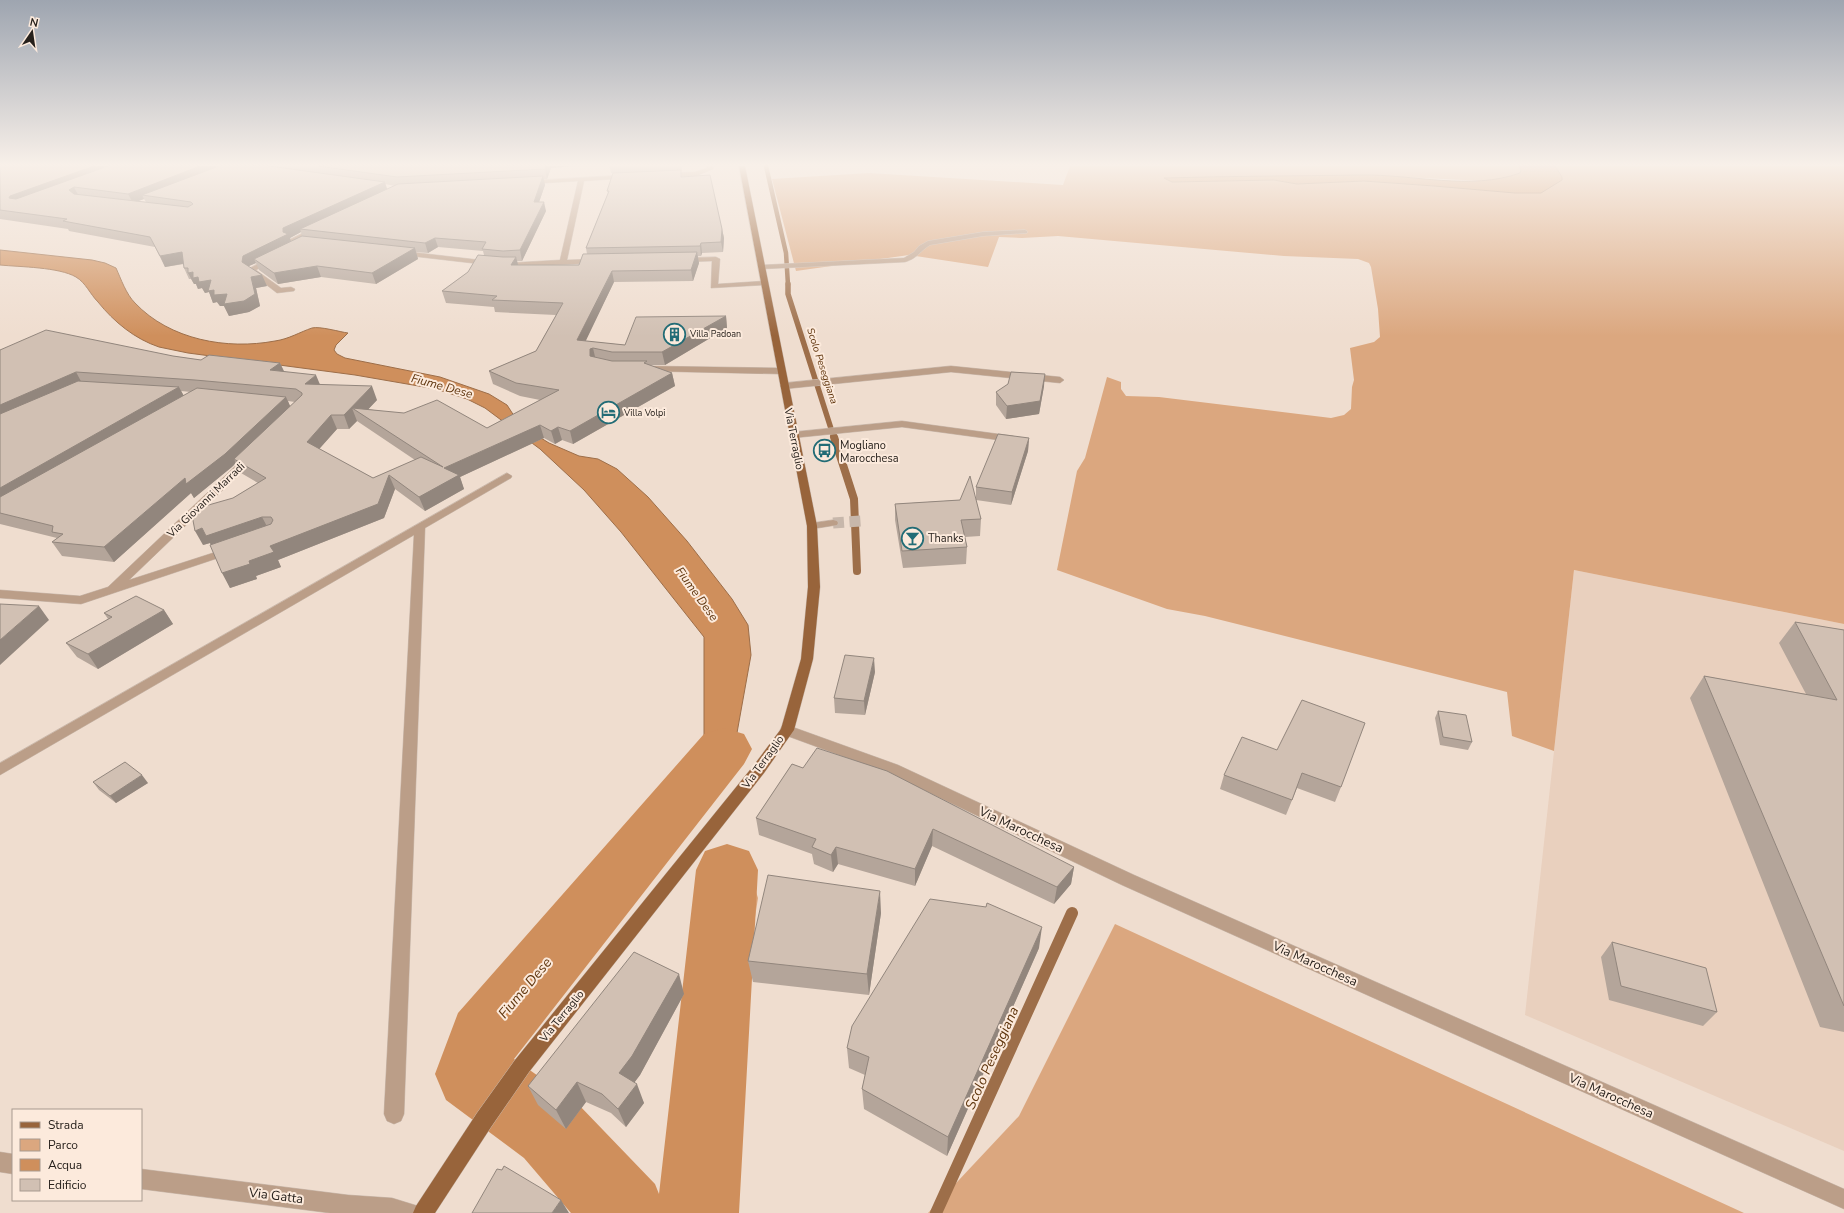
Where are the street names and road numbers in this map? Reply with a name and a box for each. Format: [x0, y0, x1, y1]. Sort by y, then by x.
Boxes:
street label: Via Terraglio [780, 406, 807, 471]
street label: Via Giovanni Marradi [163, 459, 248, 542]
street label: Via Terraglio [738, 732, 787, 792]
street label: Via Marocchesa [975, 802, 1066, 857]
street label: Via Marocchesa [1269, 937, 1360, 991]
street label: Via Terraglio [536, 987, 587, 1046]
street label: Via Marocchesa [1565, 1069, 1656, 1123]
street label: Via Gatta [247, 1184, 304, 1208]

